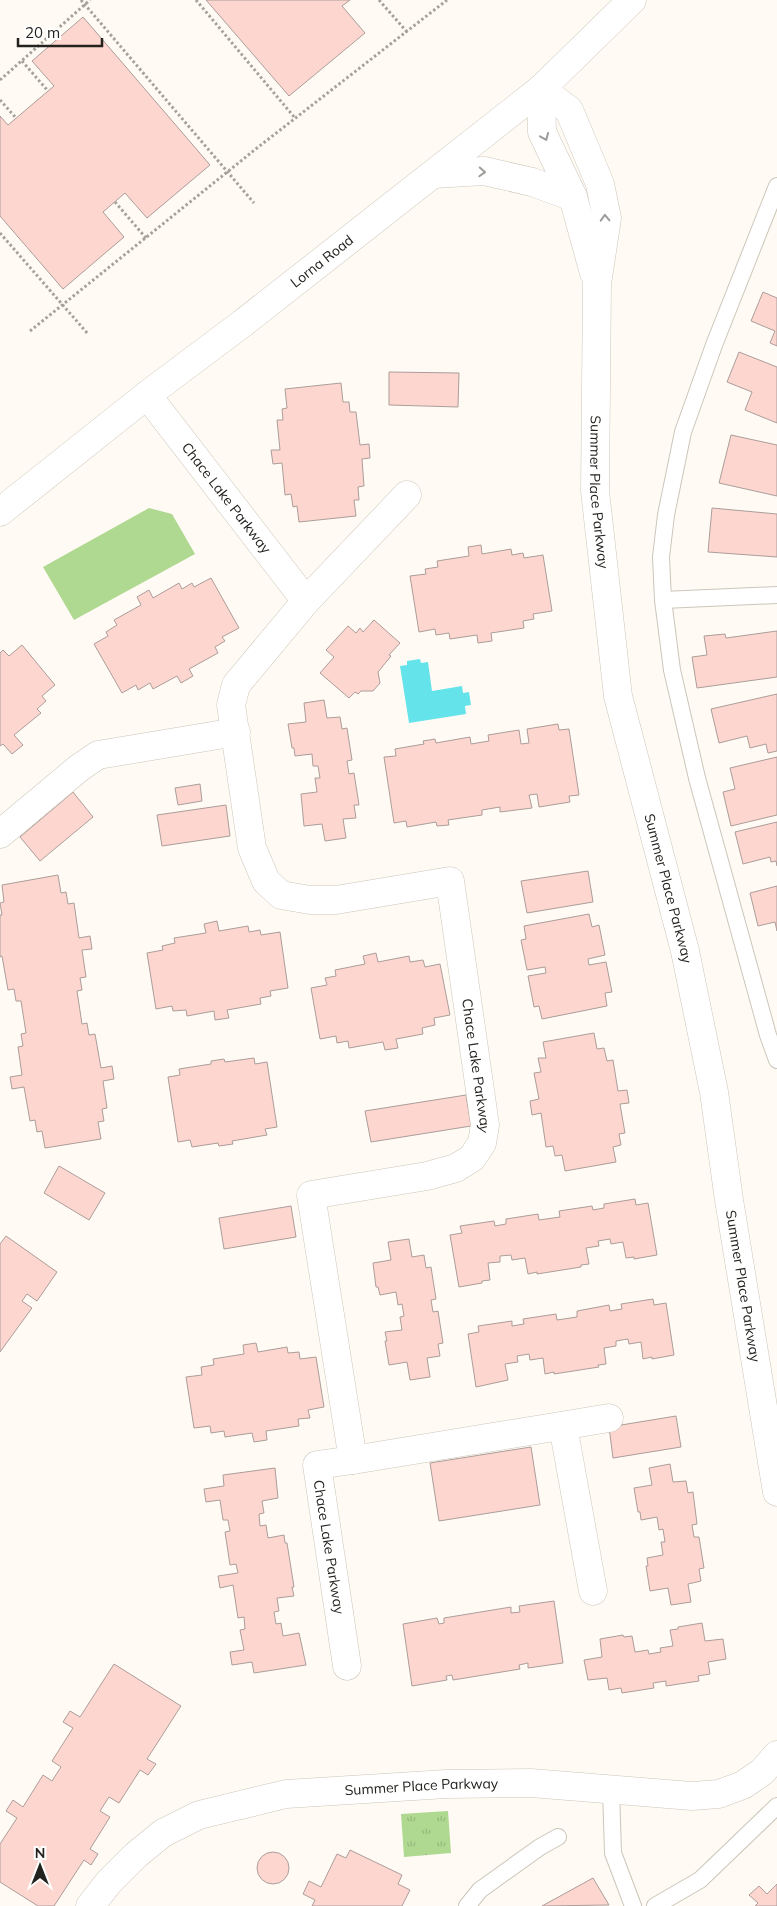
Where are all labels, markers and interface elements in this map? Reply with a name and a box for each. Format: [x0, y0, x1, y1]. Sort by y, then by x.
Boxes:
scale bar [18, 15, 101, 47]
text: 20 m [25, 23, 60, 42]
one-way arrow [539, 132, 549, 141]
one-way arrow [479, 167, 487, 178]
one-way arrow [600, 214, 611, 222]
street label: Lorna Road [287, 231, 357, 291]
street label: Summer Place Parkway [586, 415, 613, 570]
street label: Chace Lake Parkway [178, 439, 275, 558]
street label: Summer Place Parkway [640, 812, 696, 965]
street label: Chace Lake Parkway [458, 997, 494, 1135]
street label: Summer Place Parkway [722, 1209, 765, 1364]
street label: Chace Lake Parkway [310, 1479, 349, 1616]
street label: Summer Place Parkway [344, 1774, 499, 1799]
north arrow [15, 1841, 65, 1891]
text: N [35, 1844, 45, 1862]

